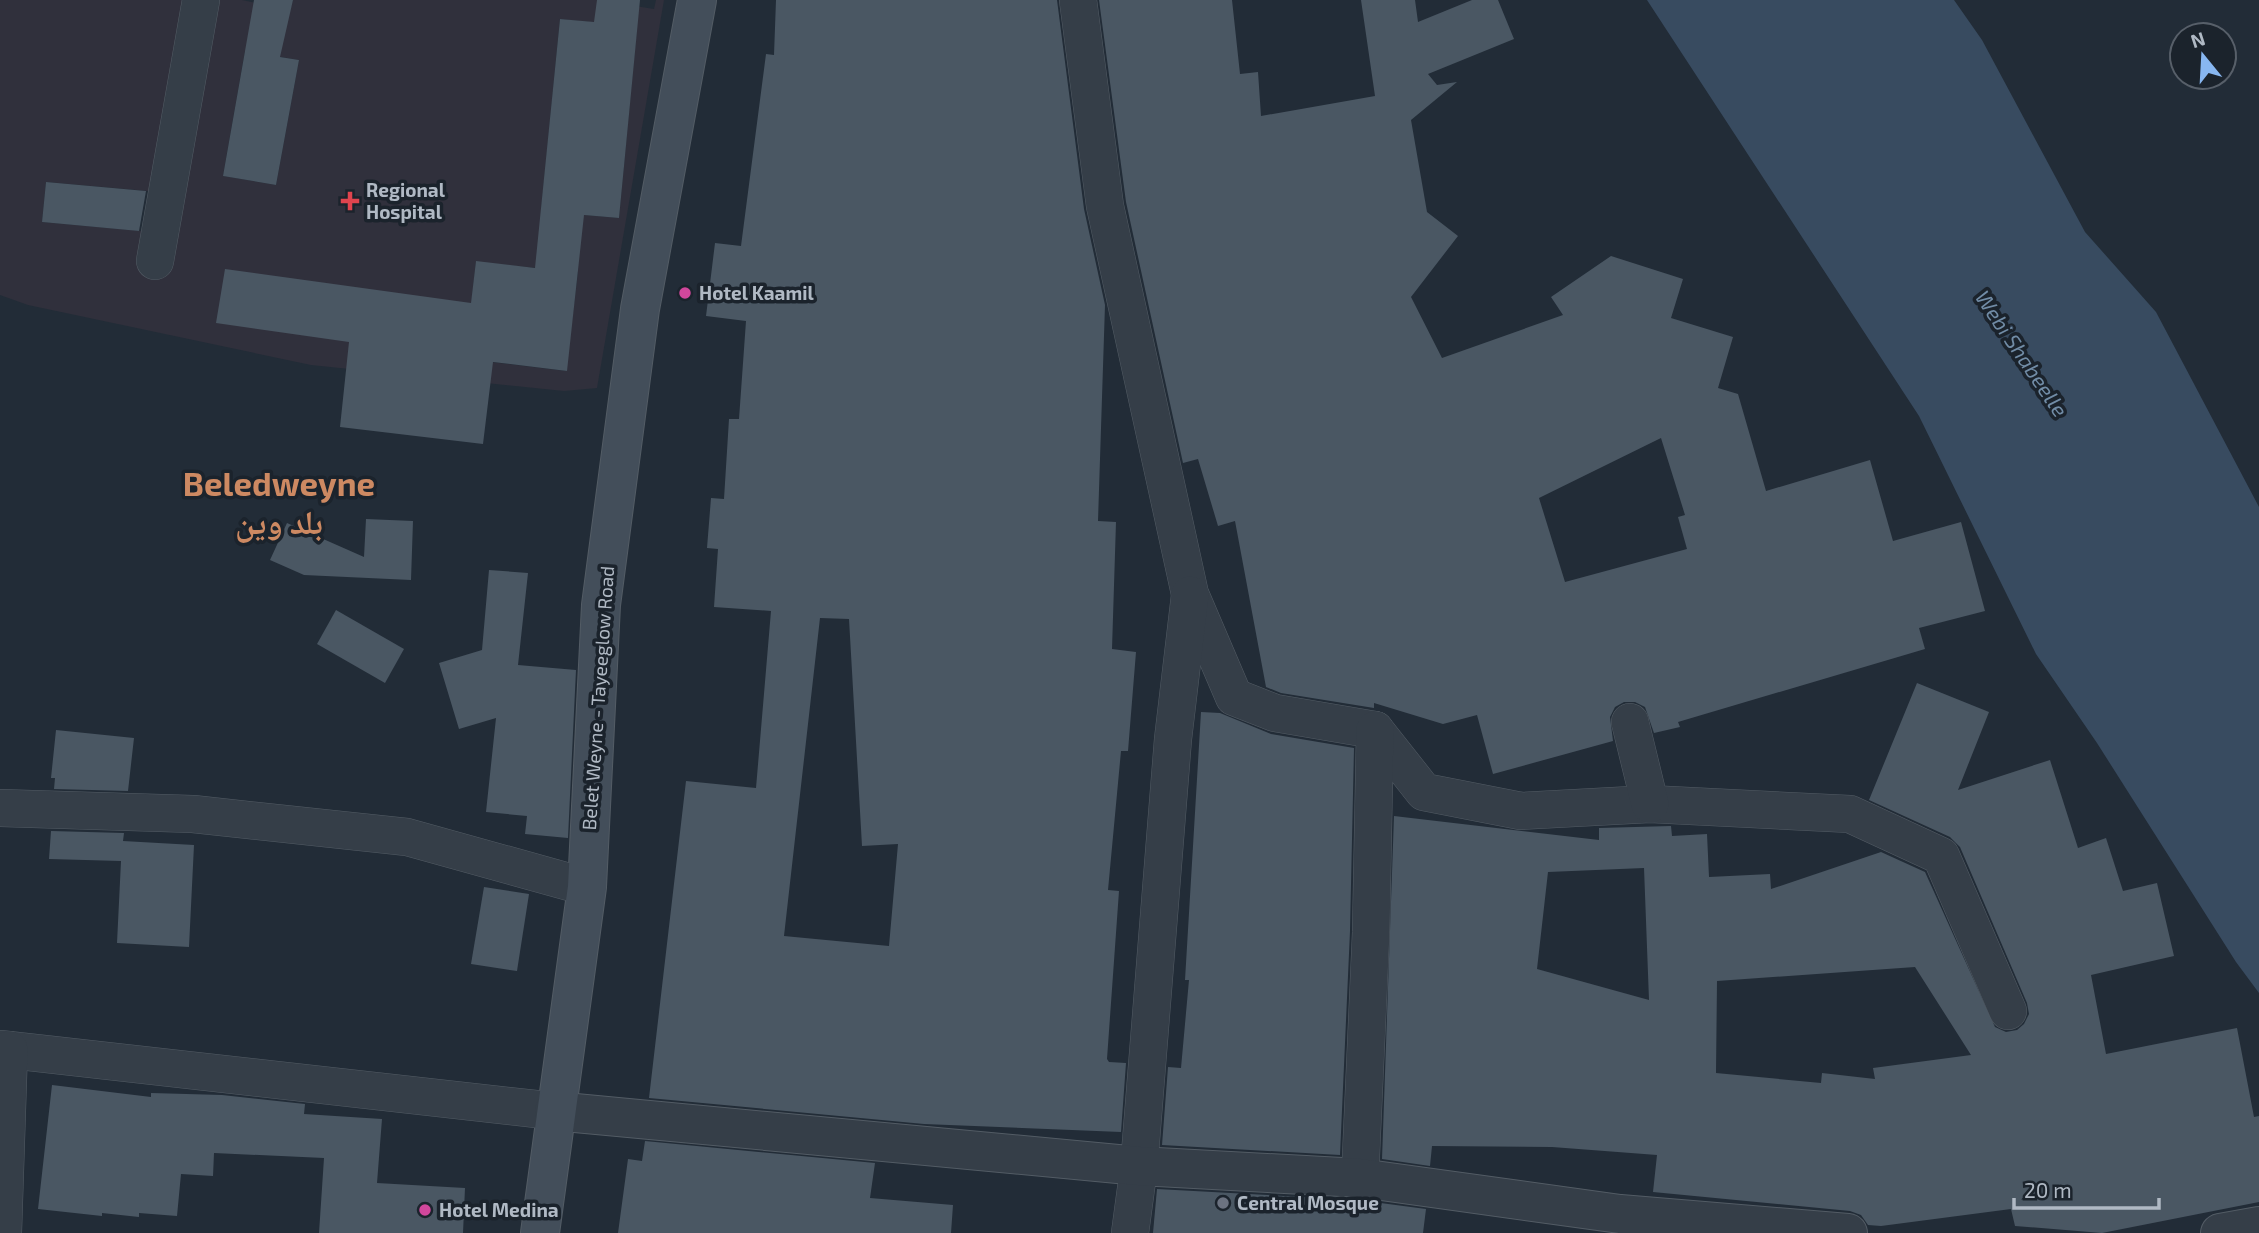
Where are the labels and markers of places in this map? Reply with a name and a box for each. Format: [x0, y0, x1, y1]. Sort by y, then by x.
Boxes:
place label: Regional Hospital [366, 178, 446, 223]
marker: Regional Hospital [340, 191, 360, 211]
place label: Hotel Kaamil [699, 281, 814, 304]
marker: Hotel Kaamil [677, 285, 693, 301]
place label: Central Mosque [1237, 1191, 1379, 1214]
marker: Central Mosque [1215, 1195, 1231, 1211]
place label: Hotel Medina [439, 1198, 559, 1221]
marker: Hotel Medina [417, 1202, 433, 1218]

